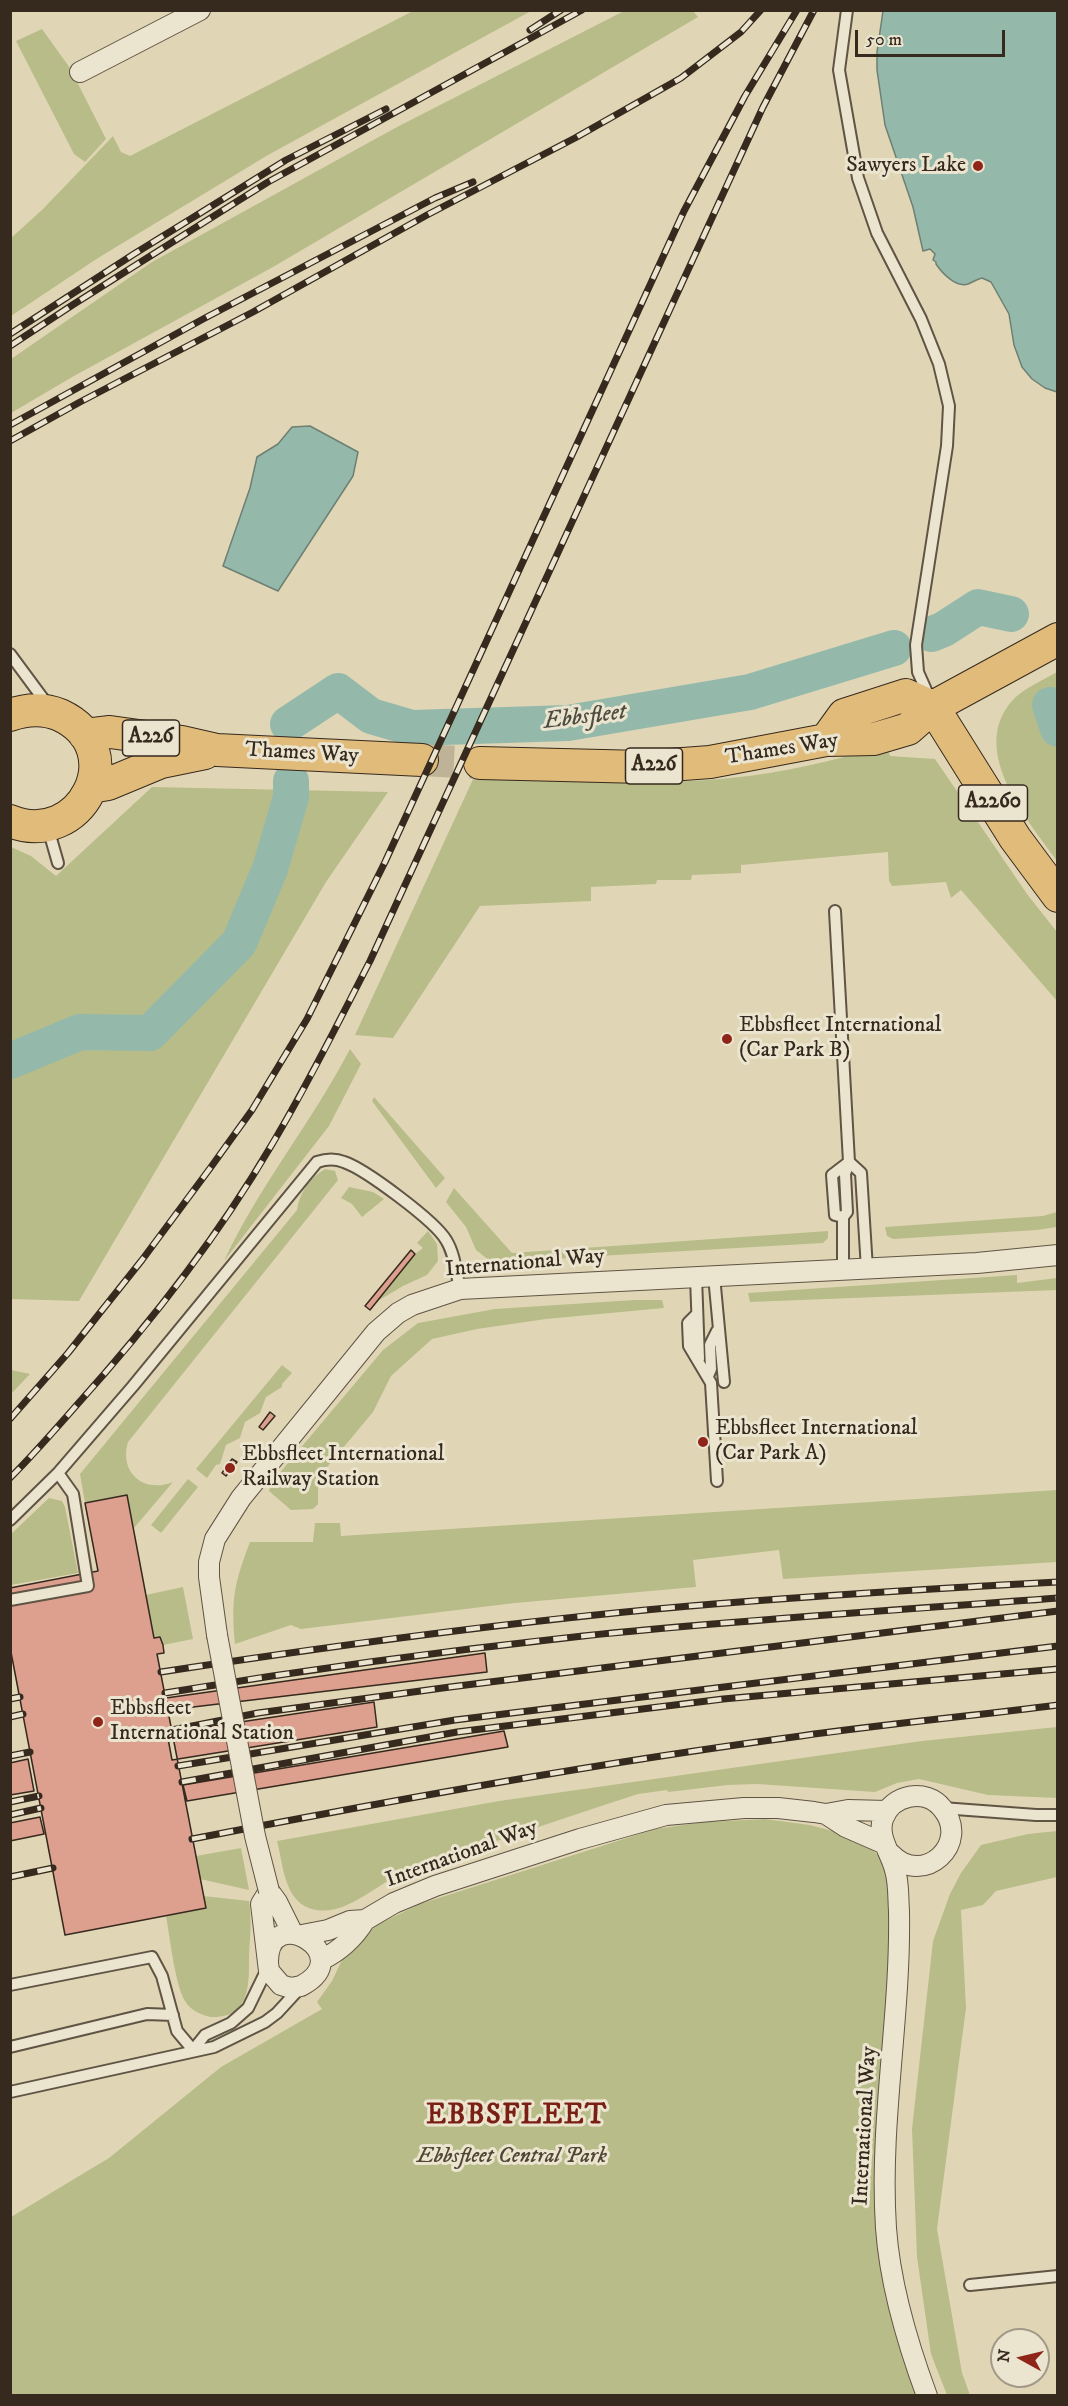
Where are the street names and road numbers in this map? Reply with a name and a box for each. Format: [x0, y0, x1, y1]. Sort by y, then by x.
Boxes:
road number: A226 [122, 720, 180, 756]
street label: Thames Way [724, 728, 840, 772]
street label: Thames Way [245, 738, 359, 770]
road number: A226 [626, 748, 682, 784]
road number: A2260 [958, 785, 1028, 821]
street label: International Way [444, 1244, 606, 1284]
street label: International Way [382, 1815, 542, 1895]
street label: International Way [849, 2046, 883, 2206]

